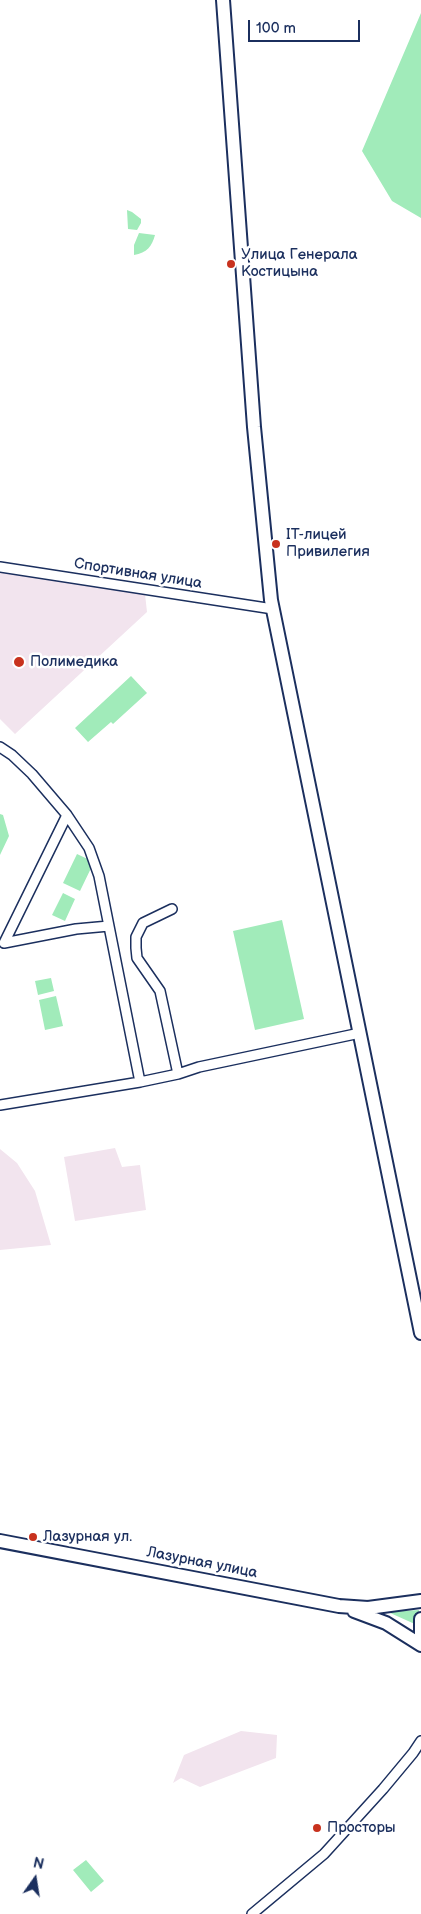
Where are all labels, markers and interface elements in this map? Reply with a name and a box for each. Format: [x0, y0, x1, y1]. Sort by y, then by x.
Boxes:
scale bar [251, 10, 364, 42]
text: 100 m [256, 19, 296, 38]
place label: Улица Генерала Костицына [241, 246, 358, 281]
marker: Улица Генерала Костицына [225, 258, 237, 270]
place label: IT-лицей Привилегия [286, 526, 370, 561]
marker: IT-лицей Привилегия [270, 538, 282, 550]
street label: Спортивная улица [73, 555, 203, 593]
place label: Полимедика [30, 653, 118, 671]
marker: Полимедика [12, 655, 26, 669]
place label: Лазурная ул. [43, 1528, 132, 1546]
marker: Лазурная ул. [27, 1531, 39, 1543]
street label: Лазурная улица [145, 1543, 259, 1583]
place label: Просторы [327, 1819, 396, 1837]
marker: Просторы [311, 1822, 323, 1834]
north arrow [10, 1854, 60, 1904]
text: N [31, 1854, 46, 1873]

